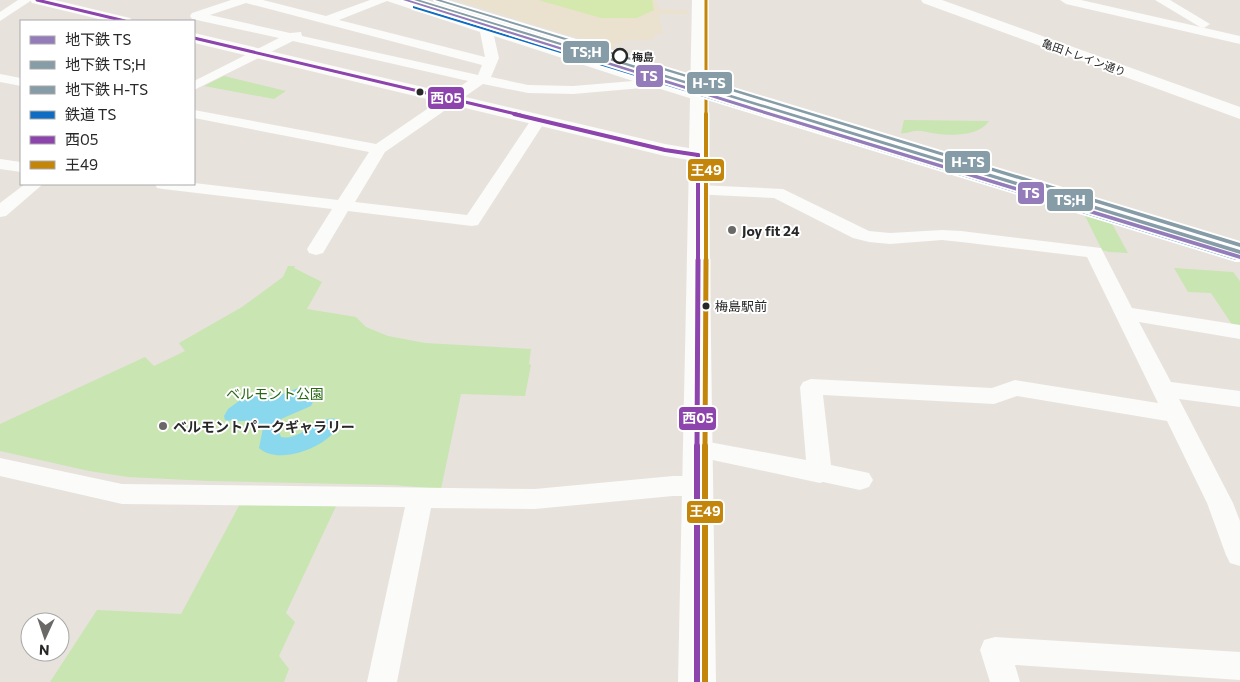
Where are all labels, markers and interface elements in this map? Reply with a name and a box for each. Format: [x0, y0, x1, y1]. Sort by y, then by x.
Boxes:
legend [20, 20, 195, 185]
text: 地下鉄 TS [65, 30, 131, 48]
street label: 亀田トレイン通り [1040, 36, 1128, 78]
line badge: TS;H [562, 40, 610, 64]
text: TS;H [570, 43, 602, 60]
marker: 梅島 [612, 48, 628, 64]
place label: 梅島 [632, 50, 654, 63]
text: 地下鉄 TS;H [65, 55, 146, 73]
line badge: TS [635, 64, 664, 88]
text: TS [640, 67, 658, 84]
line badge: H-TS [686, 71, 733, 95]
text: H-TS [692, 74, 726, 91]
text: 地下鉄 H-TS [65, 80, 148, 98]
line badge: 西05 [427, 86, 465, 110]
unlabelled marker [415, 87, 425, 97]
text: 西05 [430, 89, 462, 106]
text: 鉄道 TS [65, 105, 116, 123]
text: 西05 [65, 130, 98, 148]
line badge: H-TS [944, 150, 991, 174]
text: H-TS [951, 153, 985, 170]
text: 王49 [65, 155, 98, 173]
line badge: 王49 [687, 158, 725, 182]
text: 王49 [690, 161, 722, 178]
line badge: TS [1017, 181, 1045, 205]
text: TS [1022, 184, 1040, 201]
line badge: TS;H [1046, 188, 1094, 212]
text: TS;H [1054, 191, 1086, 208]
place label: Joy fit 24 [742, 222, 800, 239]
marker: Joy fit 24 [726, 224, 738, 236]
place label: 梅島駅前 [715, 298, 767, 314]
marker: 梅島駅前 [701, 301, 711, 311]
park label: ベルモント公園 [226, 385, 324, 402]
line badge: 西05 [678, 406, 717, 431]
text: 西05 [682, 409, 714, 426]
place label: ベルモントパークギャラリー [173, 418, 355, 435]
marker: ベルモントパークギャラリー [157, 420, 169, 432]
line badge: 王49 [686, 500, 724, 524]
text: 王49 [689, 502, 721, 519]
north arrow [20, 612, 70, 662]
text: N [39, 642, 50, 659]

